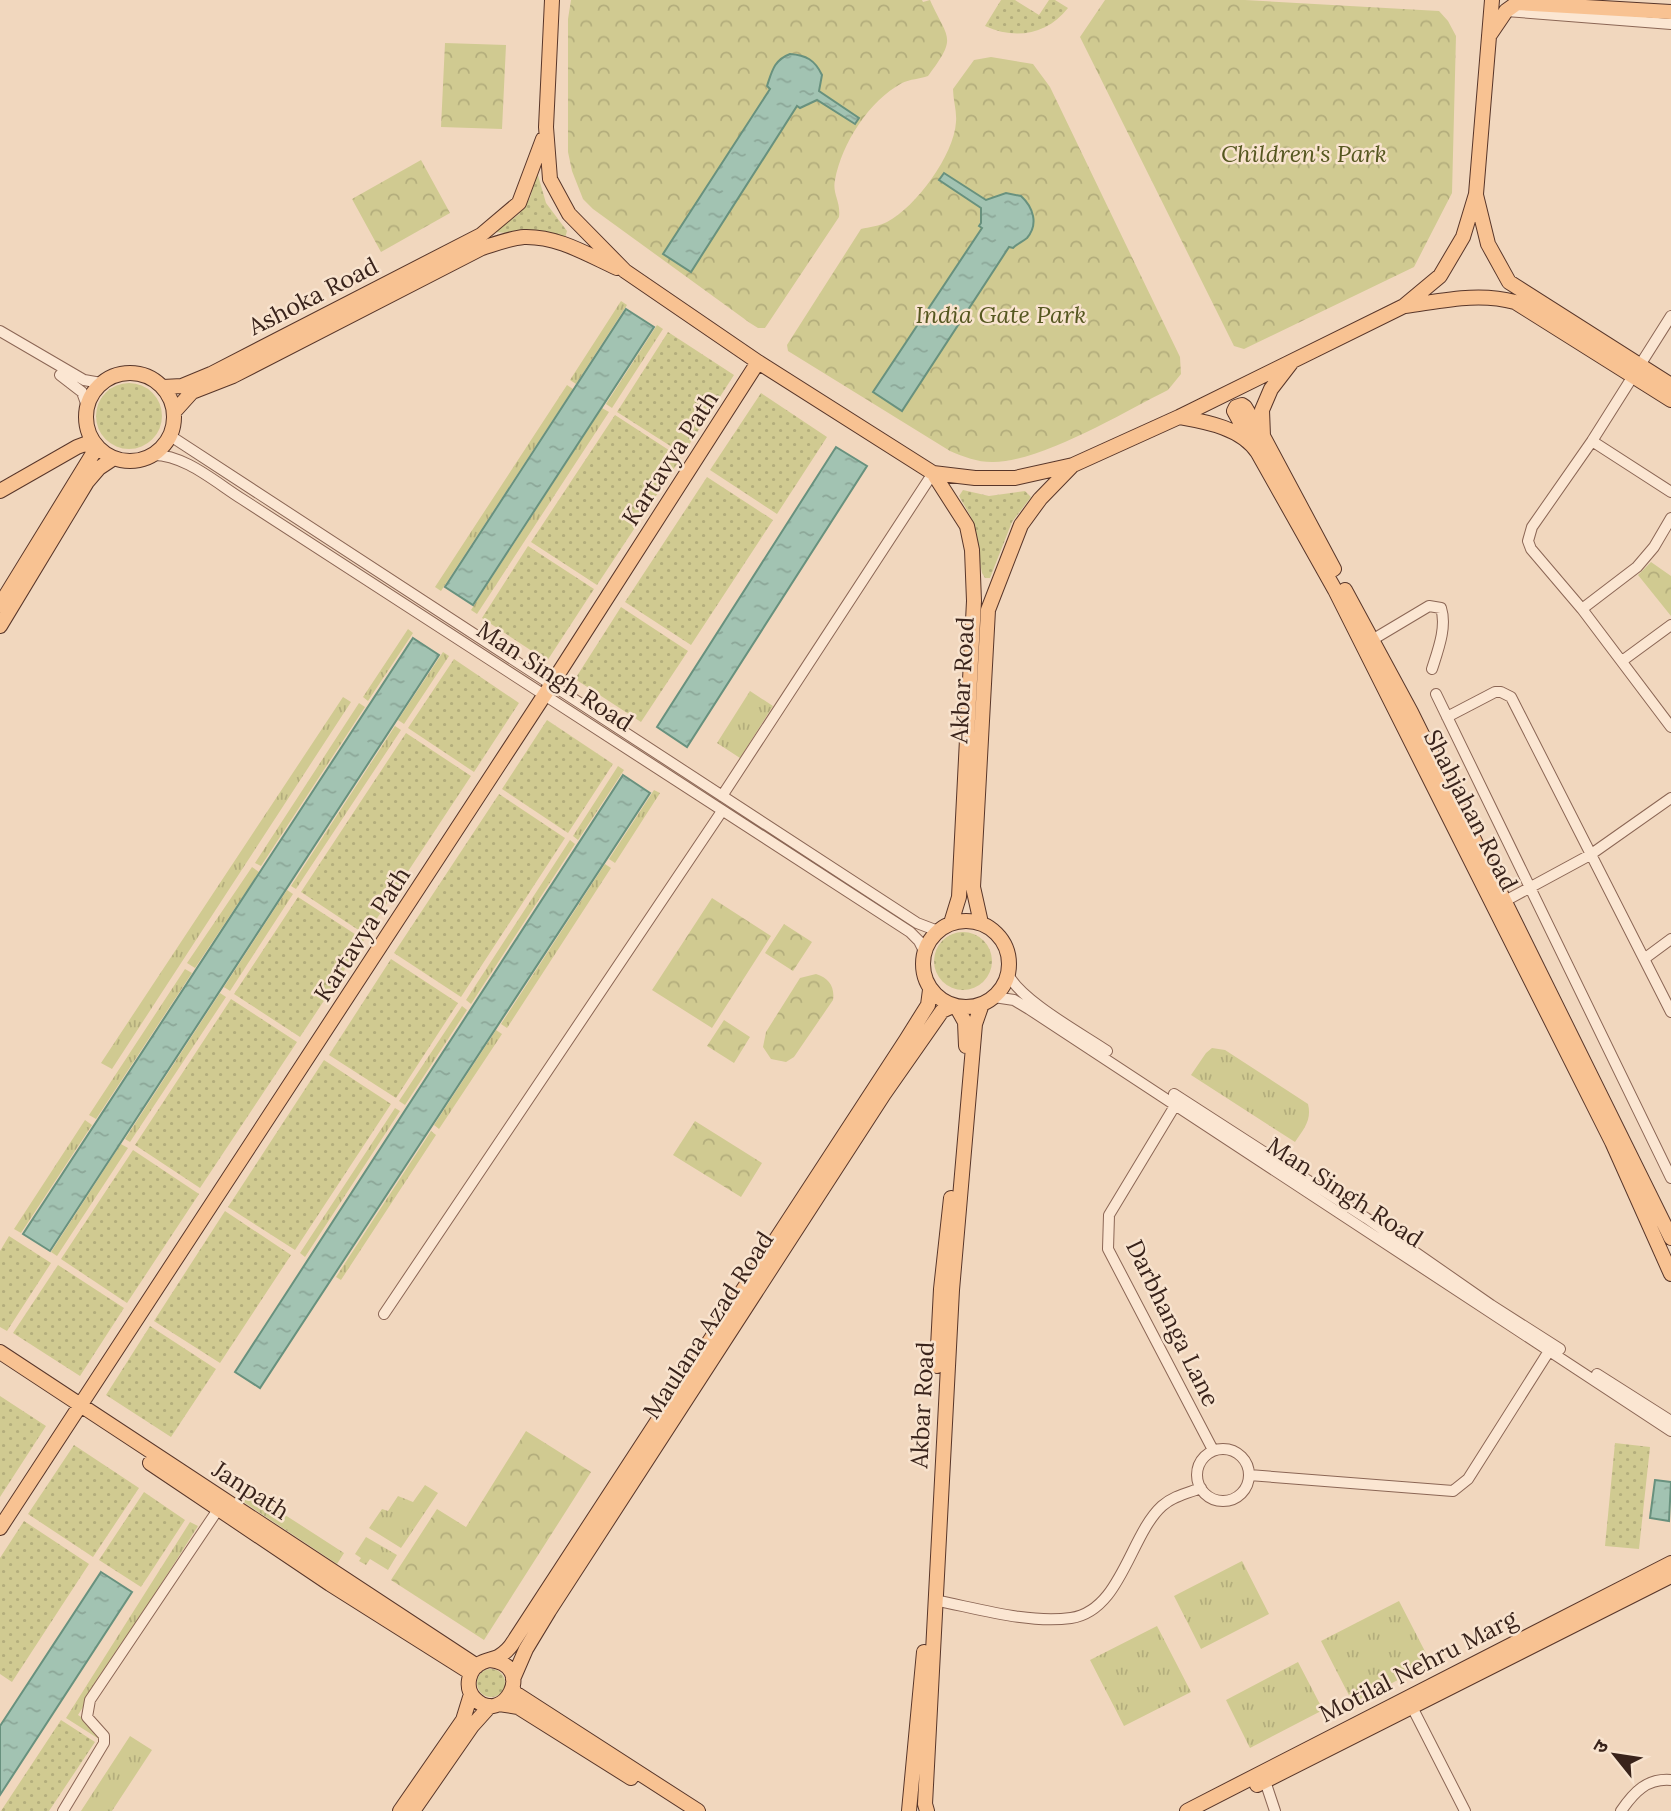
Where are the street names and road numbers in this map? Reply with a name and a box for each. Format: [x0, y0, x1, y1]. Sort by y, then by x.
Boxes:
street label: Ashoka Road [242, 250, 383, 342]
street label: Kartavya Path [615, 385, 725, 531]
street label: Man Singh Road [471, 614, 639, 738]
street label: Akbar Road [943, 616, 981, 745]
street label: Shahjahan Road [1417, 724, 1525, 896]
street label: Kartavya Path [307, 861, 417, 1007]
street label: Man Singh Road [1261, 1130, 1429, 1254]
street label: Maulana Azad Road [636, 1225, 780, 1425]
street label: Darbhanga Lane [1119, 1234, 1227, 1412]
street label: Akbar Road [903, 1341, 941, 1470]
street label: Janpath [206, 1453, 295, 1526]
street label: Motilal Nehru Marg [1314, 1602, 1523, 1729]

